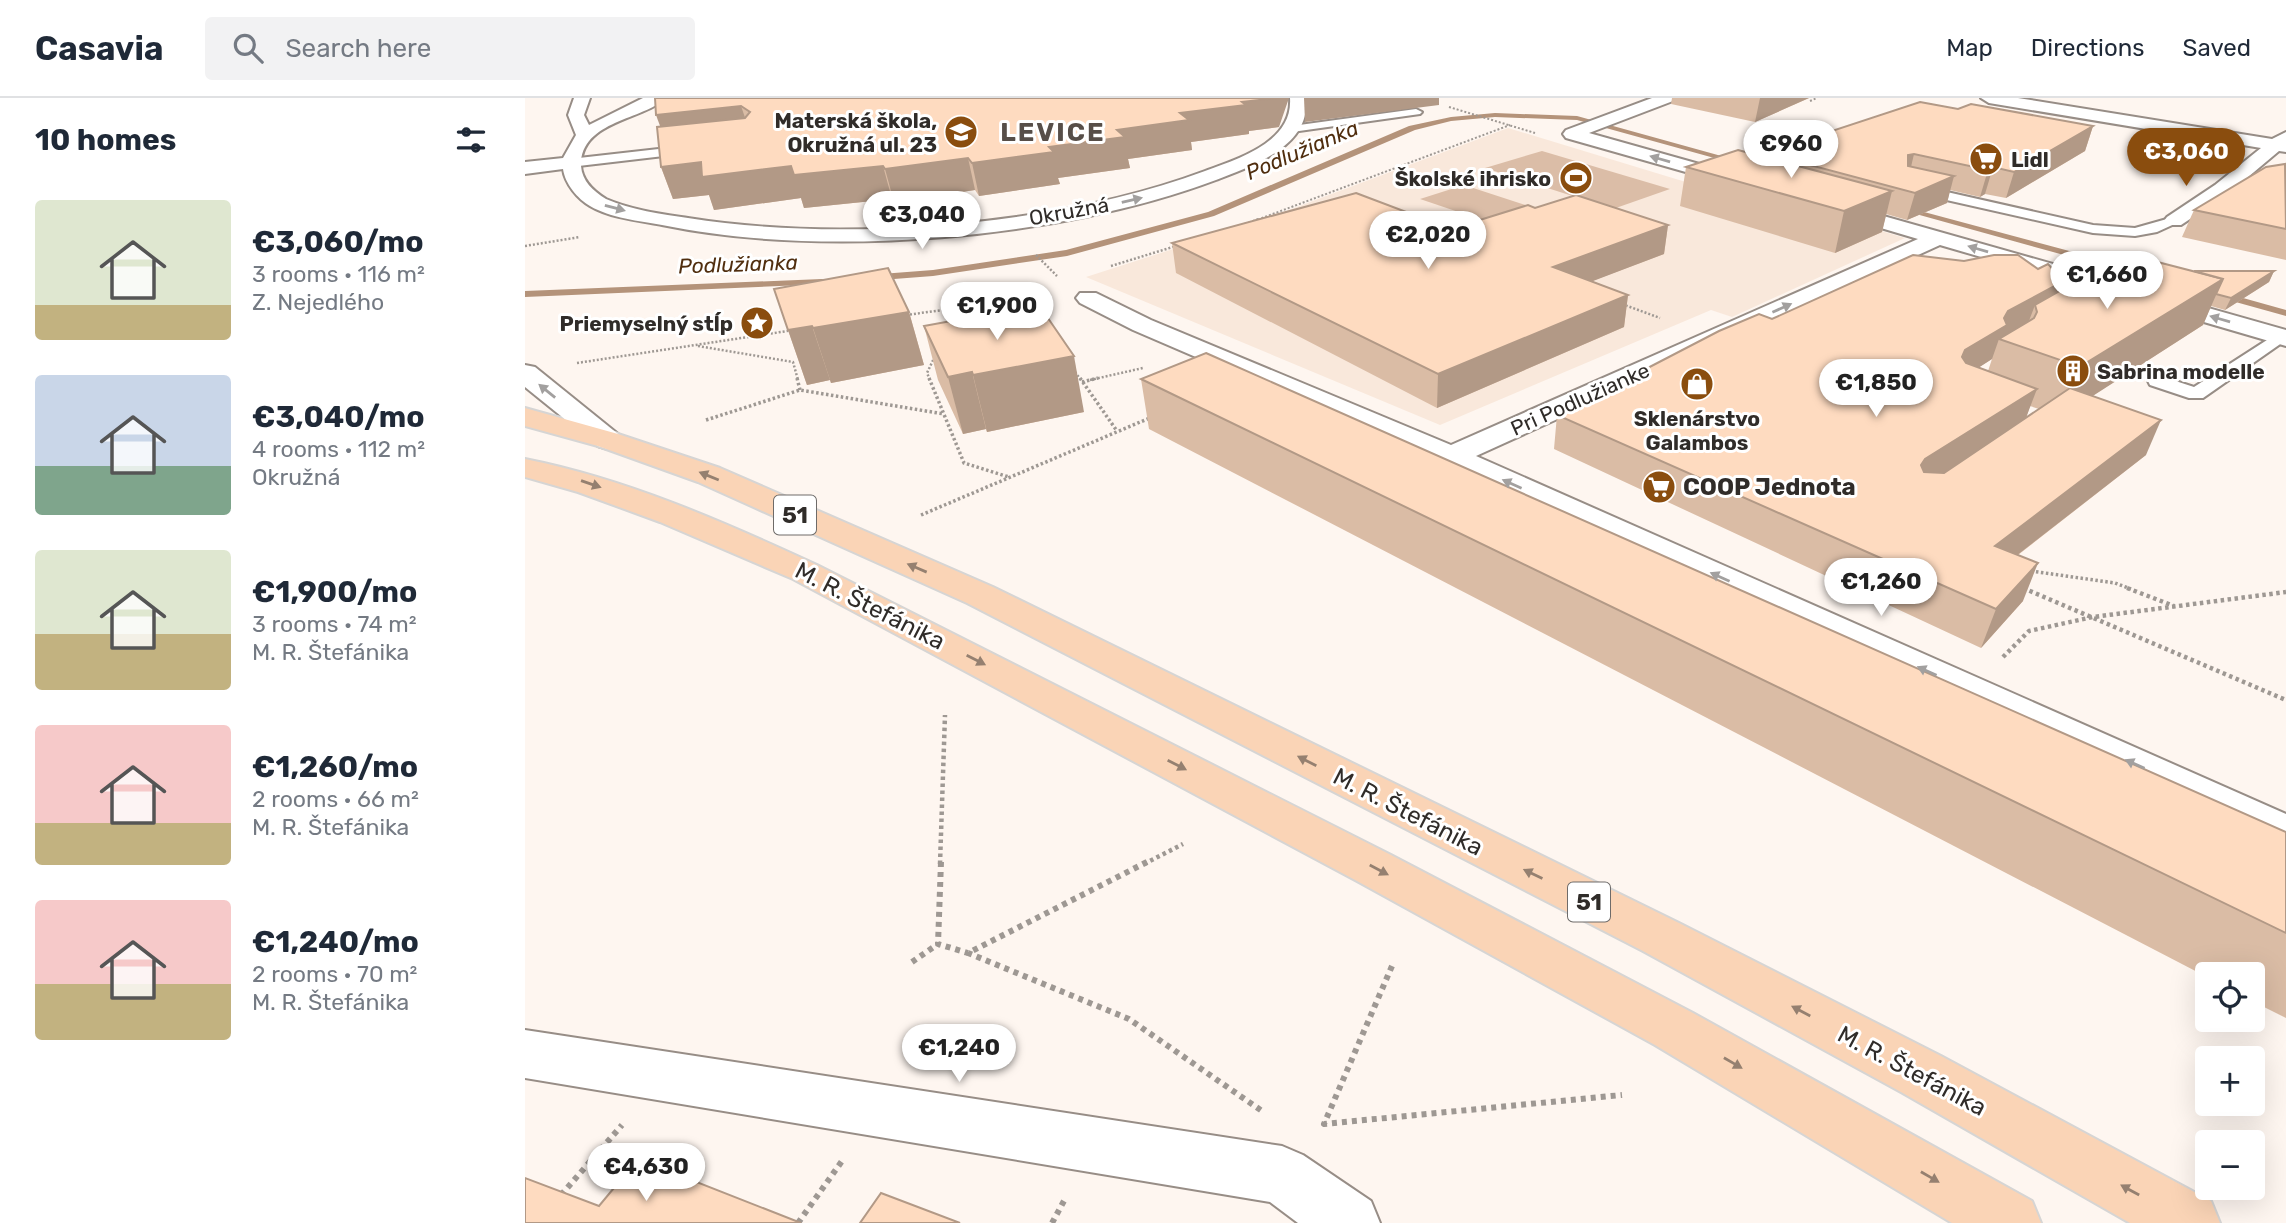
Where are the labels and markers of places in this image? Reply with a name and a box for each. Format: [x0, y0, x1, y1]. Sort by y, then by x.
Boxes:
place label: Materská škola, Okružná ul. 23 [774, 108, 937, 157]
school or university icon: Materská škola, Okružná ul. 23 [942, 113, 980, 151]
pin: €960 [1750, 120, 1832, 180]
pin: €3,060 [2129, 129, 2243, 188]
supermarket icon: Lidl [1967, 140, 2005, 178]
place label: Lidl [2011, 147, 2049, 172]
sports icon: Školské ihrisko [1557, 159, 1595, 197]
place label: Školské ihrisko [1395, 166, 1551, 191]
pin: €3,040 [865, 192, 979, 251]
pin: €2,020 [1371, 212, 1485, 271]
pin: €1,660 [2050, 252, 2164, 311]
pin: €1,900 [940, 282, 1054, 342]
place icon: Priemyselný stĺp [738, 304, 776, 342]
place label: Priemyselný stĺp [559, 311, 733, 336]
building icon: Sabrina modelle [2054, 352, 2092, 390]
place label: Sabrina modelle [2097, 359, 2265, 384]
pin: €1,850 [1819, 360, 1933, 419]
shop icon: Sklenárstvo Galambos [1678, 365, 1716, 403]
place label: Sklenárstvo Galambos [1634, 406, 1760, 455]
supermarket icon: COOP Jednota [1640, 468, 1678, 506]
place label: COOP Jednota [1683, 473, 1856, 501]
pin: €1,260 [1824, 559, 1938, 618]
pin: €1,240 [902, 1024, 1016, 1084]
pin: €4,630 [589, 1144, 703, 1203]

